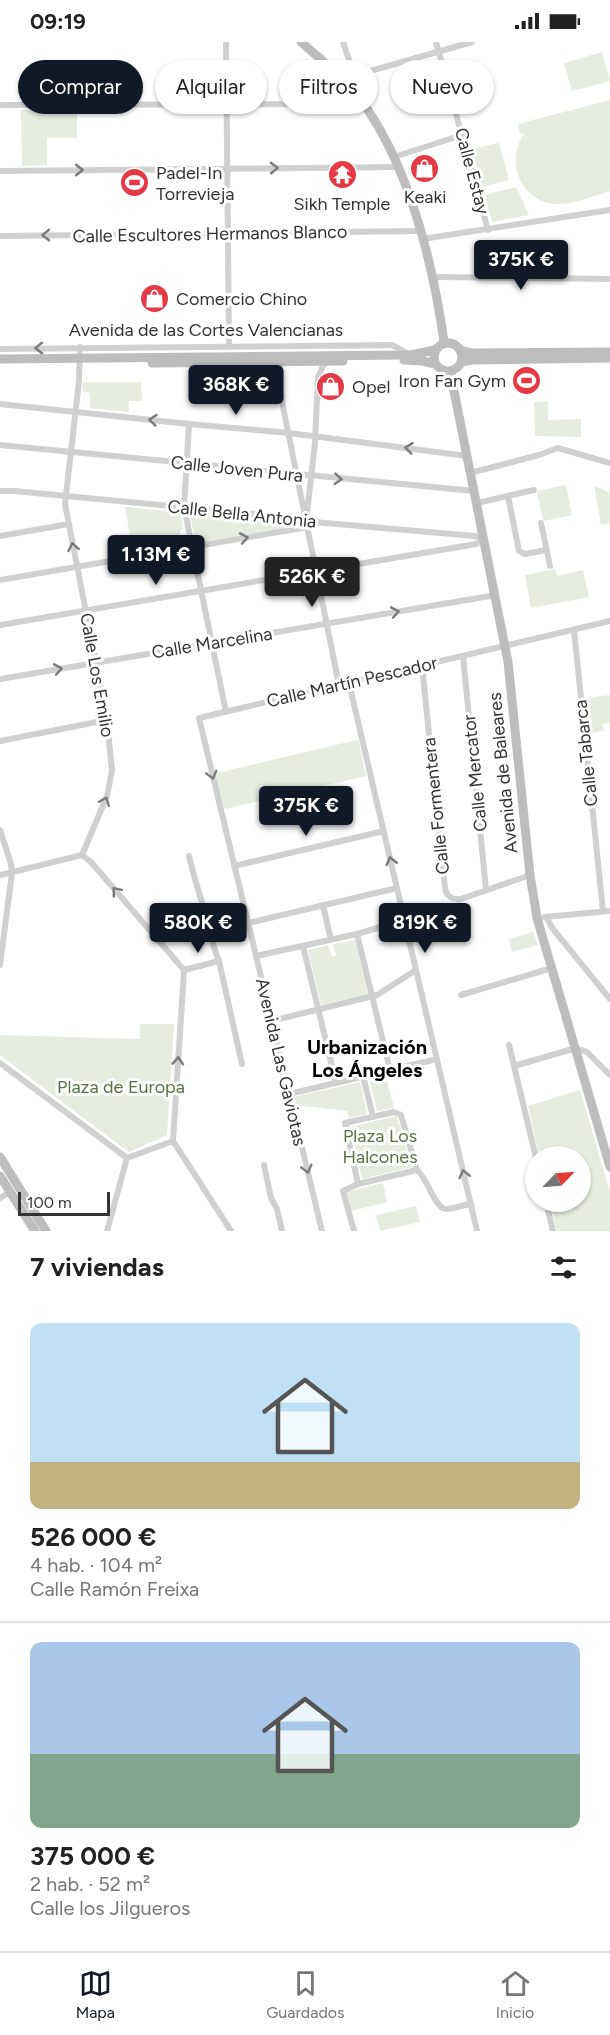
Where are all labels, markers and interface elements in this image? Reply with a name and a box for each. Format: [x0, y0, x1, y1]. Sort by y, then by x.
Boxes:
text: 09:19 [30, 8, 86, 35]
chip: Comprar [18, 60, 143, 114]
chip: Alquilar [155, 60, 267, 114]
chip: Filtros [279, 60, 378, 114]
chip: Nuevo [390, 60, 494, 114]
street label: Calle Estay [450, 125, 494, 217]
shop icon: Keaki [409, 152, 441, 184]
temple icon: Sikh Temple [326, 159, 358, 191]
place label: Padel-In Torrevieja [156, 162, 234, 205]
one-way arrow [270, 162, 279, 175]
one-way arrow [75, 164, 84, 176]
sports icon: Padel-In Torrevieja [119, 167, 151, 199]
place label: Keaki [404, 186, 446, 208]
place label: Sikh Temple [294, 193, 391, 215]
street label: Calle Escultores Hermanos Blanco [72, 221, 348, 247]
one-way arrow [42, 229, 51, 241]
pin: 375K € [472, 240, 570, 291]
text: 375K € [488, 247, 554, 271]
shop icon: Comercio Chino [139, 283, 171, 315]
place label: Comercio Chino [176, 288, 307, 310]
street label: Avenida de las Cortes Valencianas [69, 319, 343, 341]
one-way arrow [34, 342, 43, 354]
pin: 368K € [187, 365, 285, 416]
sports icon: Iron Fan Gym [511, 365, 543, 397]
place label: Iron Fan Gym [398, 370, 506, 392]
shop icon: Opel [315, 371, 347, 403]
text: 368K € [203, 372, 269, 396]
place label: Opel [352, 376, 390, 398]
one-way arrow [148, 415, 157, 427]
one-way arrow [404, 442, 414, 454]
street label: Calle Joven Pura [170, 451, 304, 487]
one-way arrow [333, 472, 342, 485]
street label: Calle Bella Antonia [166, 495, 318, 533]
one-way arrow [239, 532, 249, 544]
pin: 1.13M € [101, 535, 211, 586]
text: 1.13M € [122, 542, 190, 566]
one-way arrow [67, 543, 80, 553]
pin: 526K € [263, 557, 361, 608]
text: 526K € [279, 564, 345, 588]
one-way arrow [390, 607, 399, 619]
street label: Calle Los Emilio [75, 611, 119, 739]
street label: Calle Marcelina [150, 623, 274, 663]
street label: Calle Martín Pescador [264, 652, 440, 712]
one-way arrow [53, 664, 62, 676]
street label: Avenida de Baleares [484, 691, 522, 855]
street label: Calle Tabarca [569, 699, 603, 807]
street label: Calle Mercator [458, 713, 492, 833]
street label: Calle Formentera [418, 736, 454, 876]
one-way arrow [205, 770, 218, 780]
pin: 375K € [257, 786, 355, 837]
text: 375K € [273, 793, 339, 817]
one-way arrow [98, 796, 110, 807]
one-way arrow [385, 857, 398, 867]
one-way arrow [113, 887, 124, 898]
pin: 580K € [149, 903, 247, 954]
pin: 819K € [376, 903, 474, 954]
text: 580K € [164, 910, 232, 934]
text: 819K € [393, 910, 457, 934]
street label: Avenida Las Gaviotas [251, 976, 311, 1148]
district label: Urbanización Los Ángeles [307, 1035, 427, 1082]
one-way arrow [171, 1057, 184, 1066]
park label: Plaza de Europa [57, 1076, 185, 1098]
park label: Plaza Los Halcones [342, 1125, 418, 1168]
north arrow [525, 1146, 591, 1212]
map controls [525, 1146, 591, 1212]
one-way arrow [299, 1164, 312, 1174]
one-way arrow [458, 1169, 471, 1179]
scale bar [18, 1189, 110, 1216]
text: 100 m [27, 1193, 72, 1212]
text: 7 viviendas [30, 1251, 164, 1283]
icon: filters [547, 1251, 580, 1284]
icon: home [251, 1362, 359, 1470]
text: 526 000 € [30, 1521, 156, 1553]
text: 4 hab. · 104 m² [30, 1553, 162, 1577]
text: Calle Ramón Freixa [30, 1577, 199, 1601]
icon: home [251, 1681, 359, 1789]
text: 375 000 € [30, 1840, 155, 1872]
text: 2 hab. · 52 m² [30, 1872, 150, 1896]
text: Calle los Jilgueros [30, 1896, 190, 1920]
tab: Mapa [76, 1967, 115, 2022]
tab: Guardados [266, 1967, 345, 2022]
tab: Inicio [496, 1967, 534, 2022]

